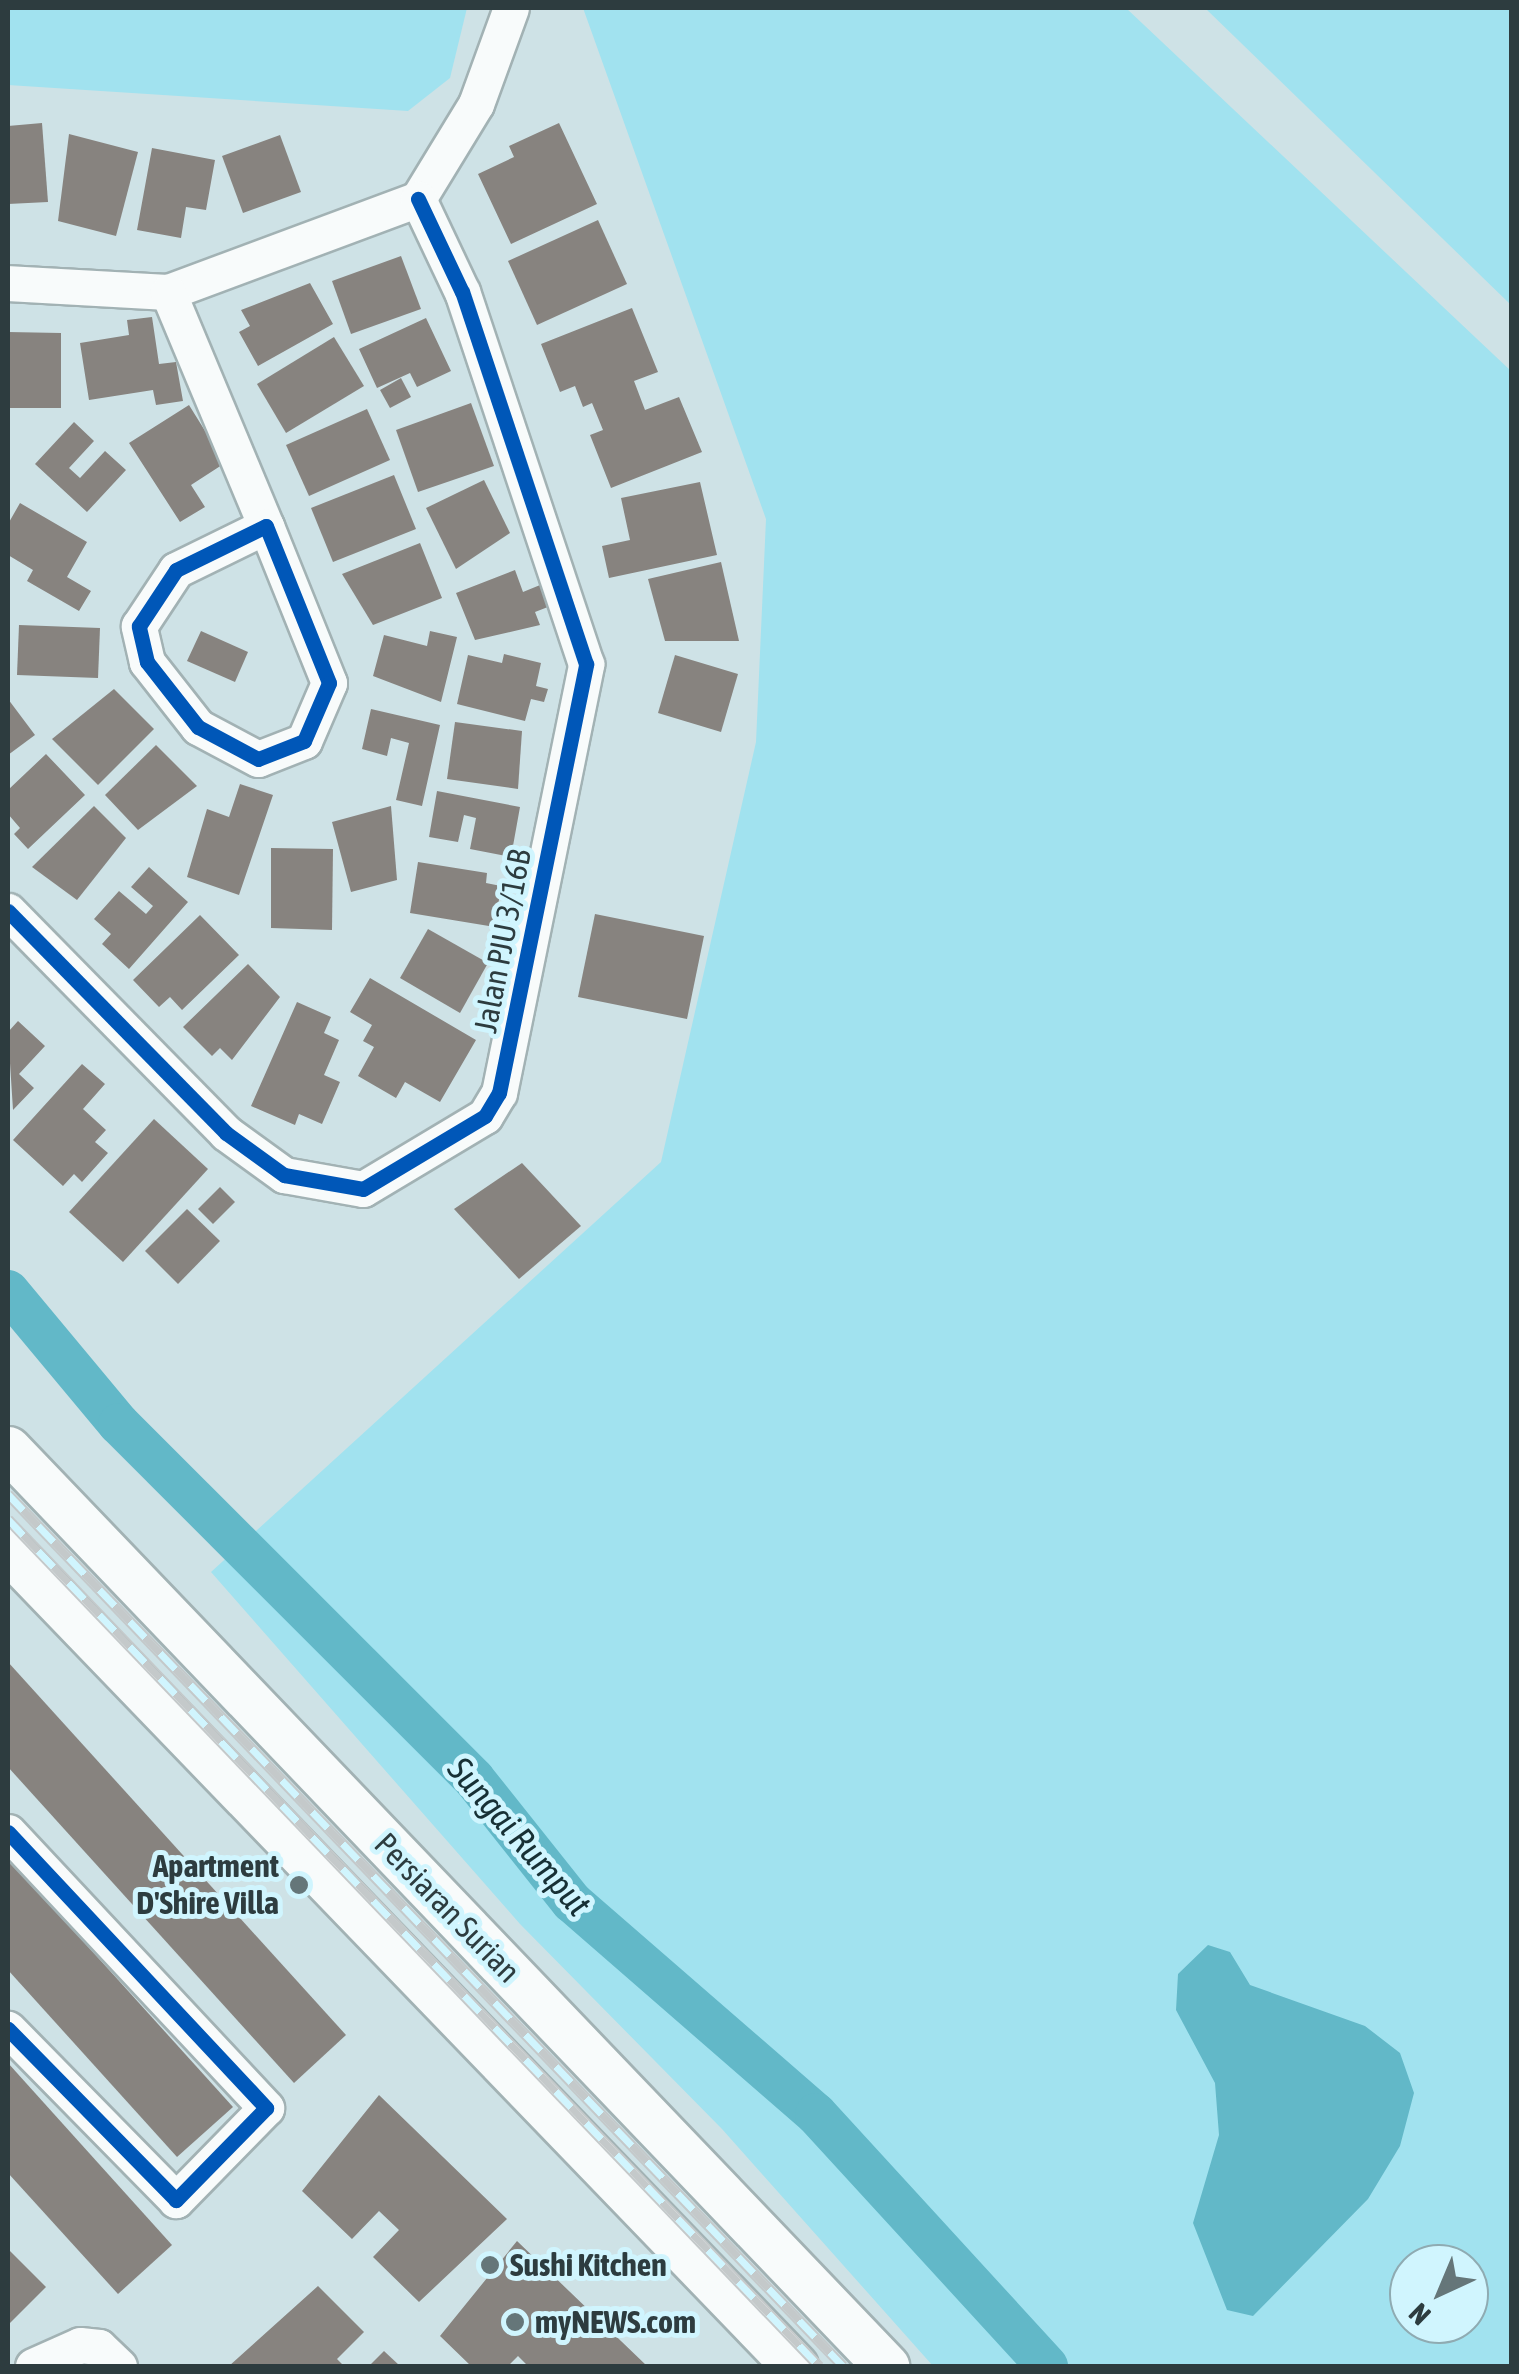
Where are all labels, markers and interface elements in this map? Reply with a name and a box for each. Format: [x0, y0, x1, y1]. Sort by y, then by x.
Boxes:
street label: Jalan PJU 3/16B [466, 846, 540, 1036]
water label: Sungai Rumput [440, 1748, 600, 1924]
street label: Persiaran Surian [366, 1825, 528, 1991]
place label: Apartment D'Shire Villa [136, 1848, 279, 1923]
marker: Apartment D'Shire Villa [288, 1874, 310, 1896]
north arrow [1389, 2244, 1489, 2344]
place label: Sushi Kitchen [510, 2246, 667, 2284]
marker: Sushi Kitchen [479, 2254, 501, 2276]
text: N [1402, 2297, 1437, 2331]
place label: myNEWS.com [535, 2303, 696, 2341]
marker: myNEWS.com [504, 2311, 526, 2333]

